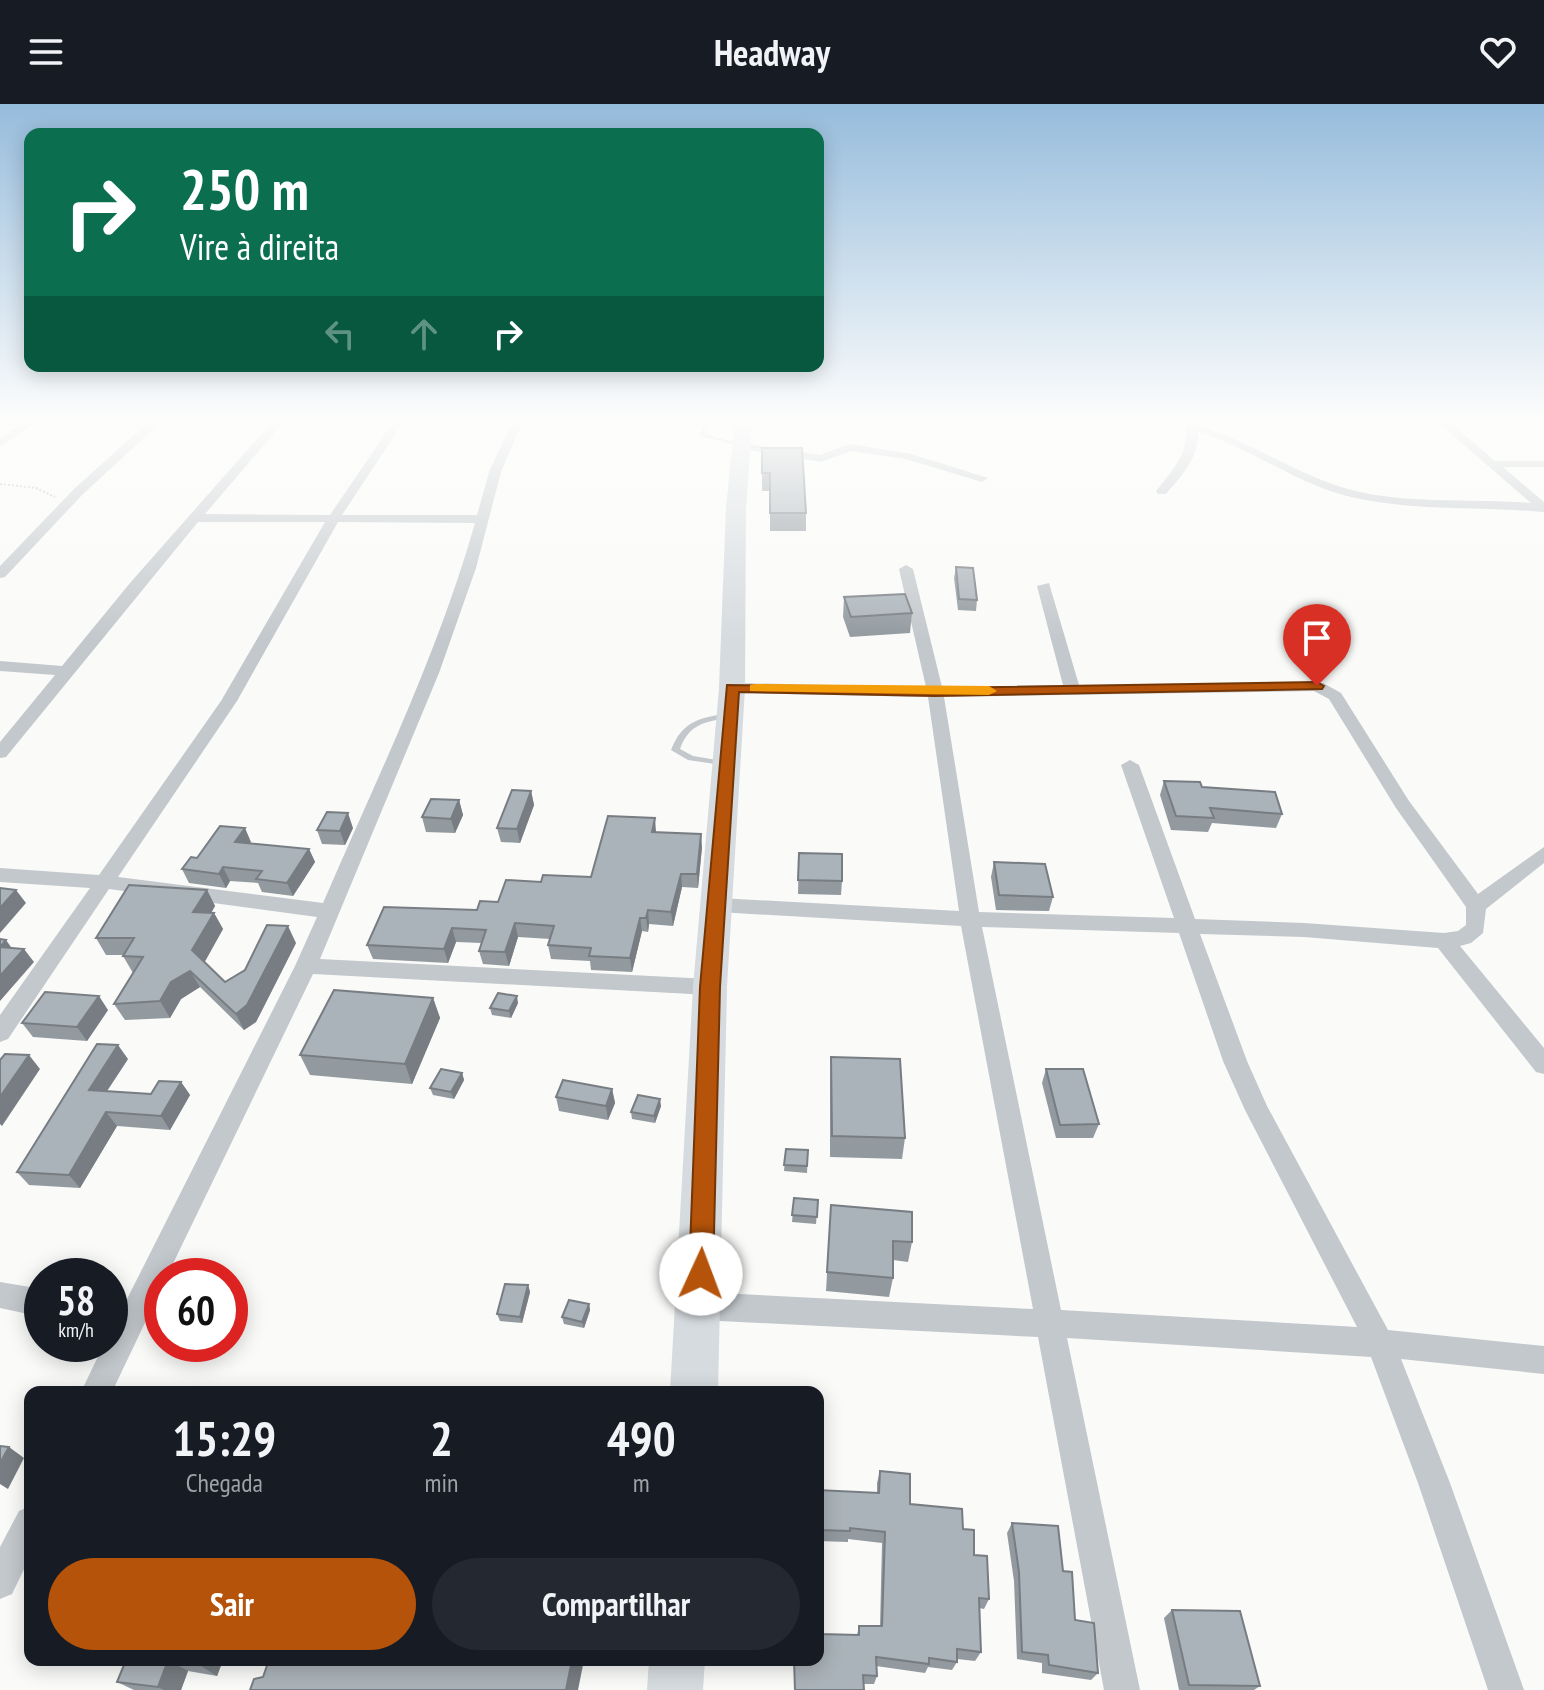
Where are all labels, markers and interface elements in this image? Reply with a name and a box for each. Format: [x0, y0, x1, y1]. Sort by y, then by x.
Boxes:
text: Headway [714, 29, 830, 76]
icon: menu [24, 30, 68, 74]
icon: heart [1476, 30, 1520, 74]
text: 250 m [180, 153, 309, 225]
icon: right [48, 160, 152, 264]
text: Vire à direita [180, 223, 339, 270]
icon: left [318, 312, 362, 356]
icon: ahead [402, 312, 446, 356]
icon: right [486, 312, 530, 356]
pin [1283, 604, 1351, 686]
icon: arrive [1295, 616, 1339, 660]
position arrow [659, 1232, 743, 1316]
speed limit sign: 60 [144, 1258, 248, 1362]
text: 58 [57, 1274, 95, 1326]
text: km/h [58, 1317, 94, 1343]
text: 15:29 [172, 1407, 276, 1469]
text: 2 [430, 1407, 453, 1469]
text: 490 [607, 1407, 676, 1469]
text: Chegada [186, 1466, 263, 1499]
text: min [424, 1466, 458, 1499]
text: m [633, 1466, 650, 1499]
button: Sair [48, 1558, 416, 1650]
button: Compartilhar [432, 1558, 800, 1650]

